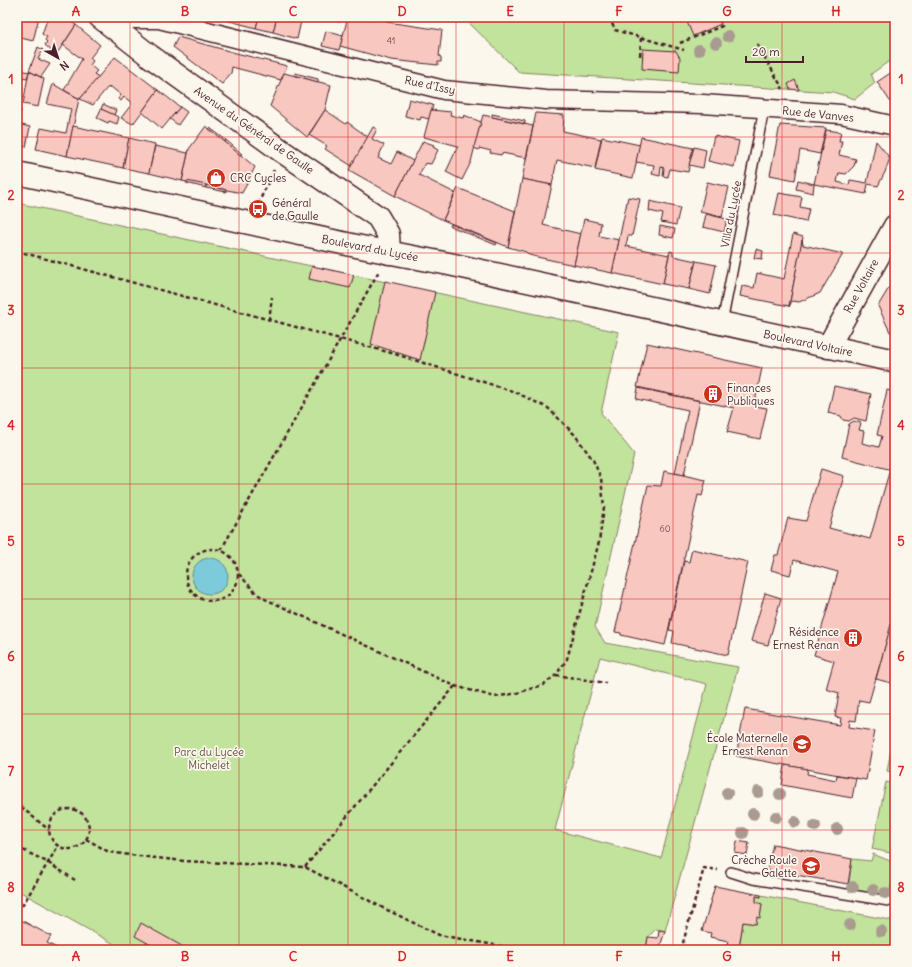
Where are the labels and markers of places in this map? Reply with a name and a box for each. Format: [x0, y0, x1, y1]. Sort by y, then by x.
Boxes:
shop icon: CRC Cycles [205, 167, 227, 189]
place label: CRC Cycles [230, 171, 286, 185]
place label: Général de Gaulle [272, 196, 318, 223]
bus stop icon: Général de Gaulle [247, 198, 269, 220]
place label: Finances Publiques [727, 381, 774, 408]
building icon: Finances Publiques [702, 383, 724, 405]
place label: Résidence Ernest Renan [773, 625, 839, 652]
building icon: Résidence Ernest Renan [842, 627, 864, 649]
place label: École Maternelle Ernest Renan [707, 730, 788, 758]
school or university icon: École Maternelle Ernest Renan [791, 733, 813, 755]
place label: Crèche Roule Galette [731, 853, 797, 880]
school or university icon: Crèche Roule Galette [800, 855, 822, 877]

